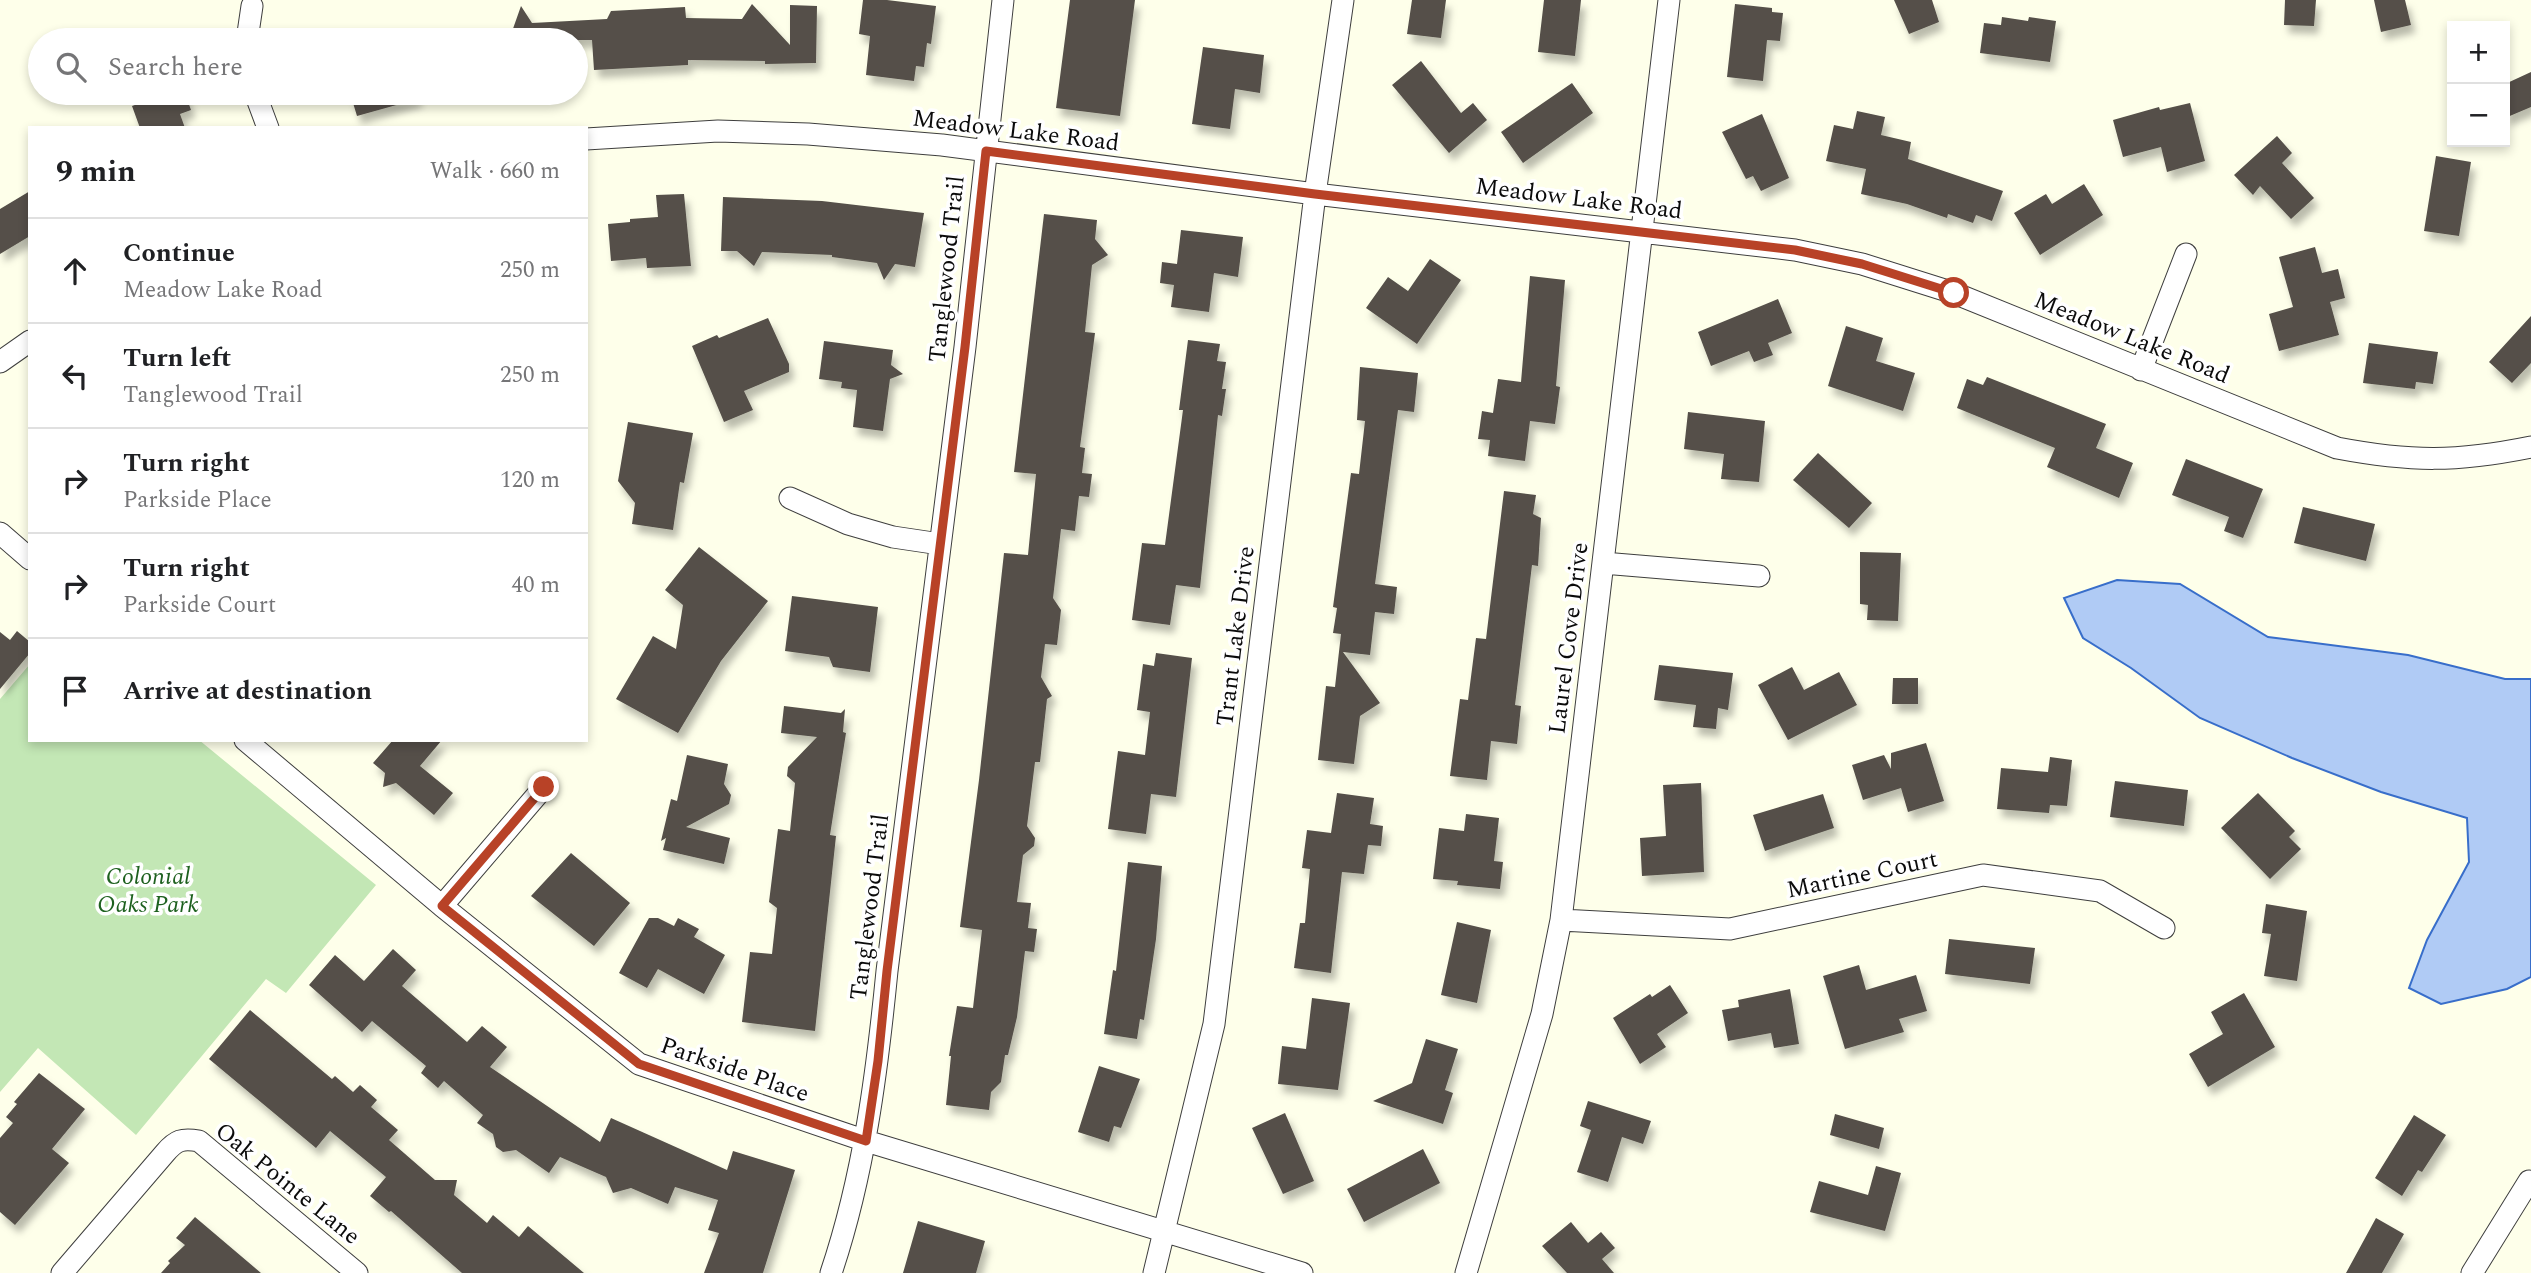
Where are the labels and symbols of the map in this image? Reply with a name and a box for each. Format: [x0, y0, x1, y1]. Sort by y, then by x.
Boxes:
street label: Meadow Lake Road [910, 100, 1121, 162]
street label: Meadow Lake Road [1473, 168, 1684, 230]
street label: Tanglewood Trail [919, 174, 975, 364]
route start [1938, 277, 1969, 308]
street label: Meadow Lake Road [2028, 282, 2235, 394]
street label: Laurel Cove Drive [1539, 540, 1599, 736]
street label: Trant Lake Drive [1207, 544, 1265, 728]
route end [528, 771, 559, 802]
street label: Tanglewood Trail [841, 812, 899, 1002]
street label: Martine Court [1783, 841, 1941, 909]
park label: Colonial Oaks Park [97, 859, 199, 923]
street label: Parkside Place [655, 1028, 814, 1112]
street label: Oak Pointe Lane [207, 1114, 368, 1254]

